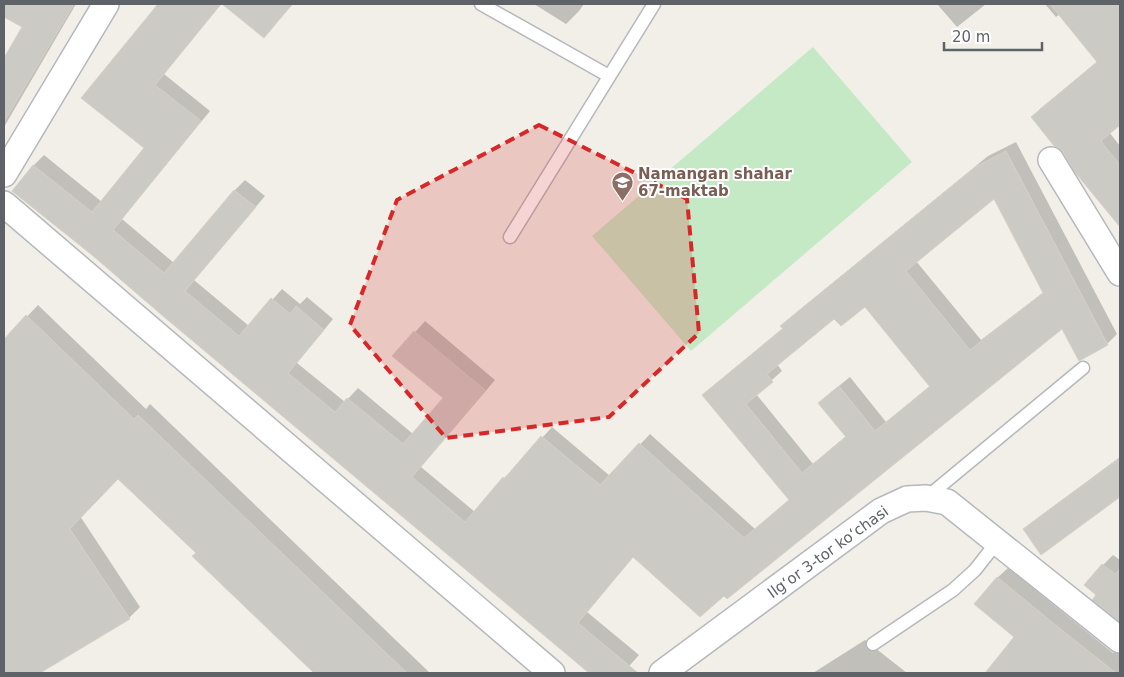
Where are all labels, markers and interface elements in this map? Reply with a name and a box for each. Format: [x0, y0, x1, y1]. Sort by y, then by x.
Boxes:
scale bar [944, 20, 1042, 52]
text: 20 m [952, 28, 990, 46]
place label: Namangan shahar 67-maktab [638, 165, 792, 200]
school or university icon: Namangan shahar 67-maktab [610, 171, 634, 202]
street label: Ilgʻor 3-tor koʻchasi [764, 502, 892, 602]

